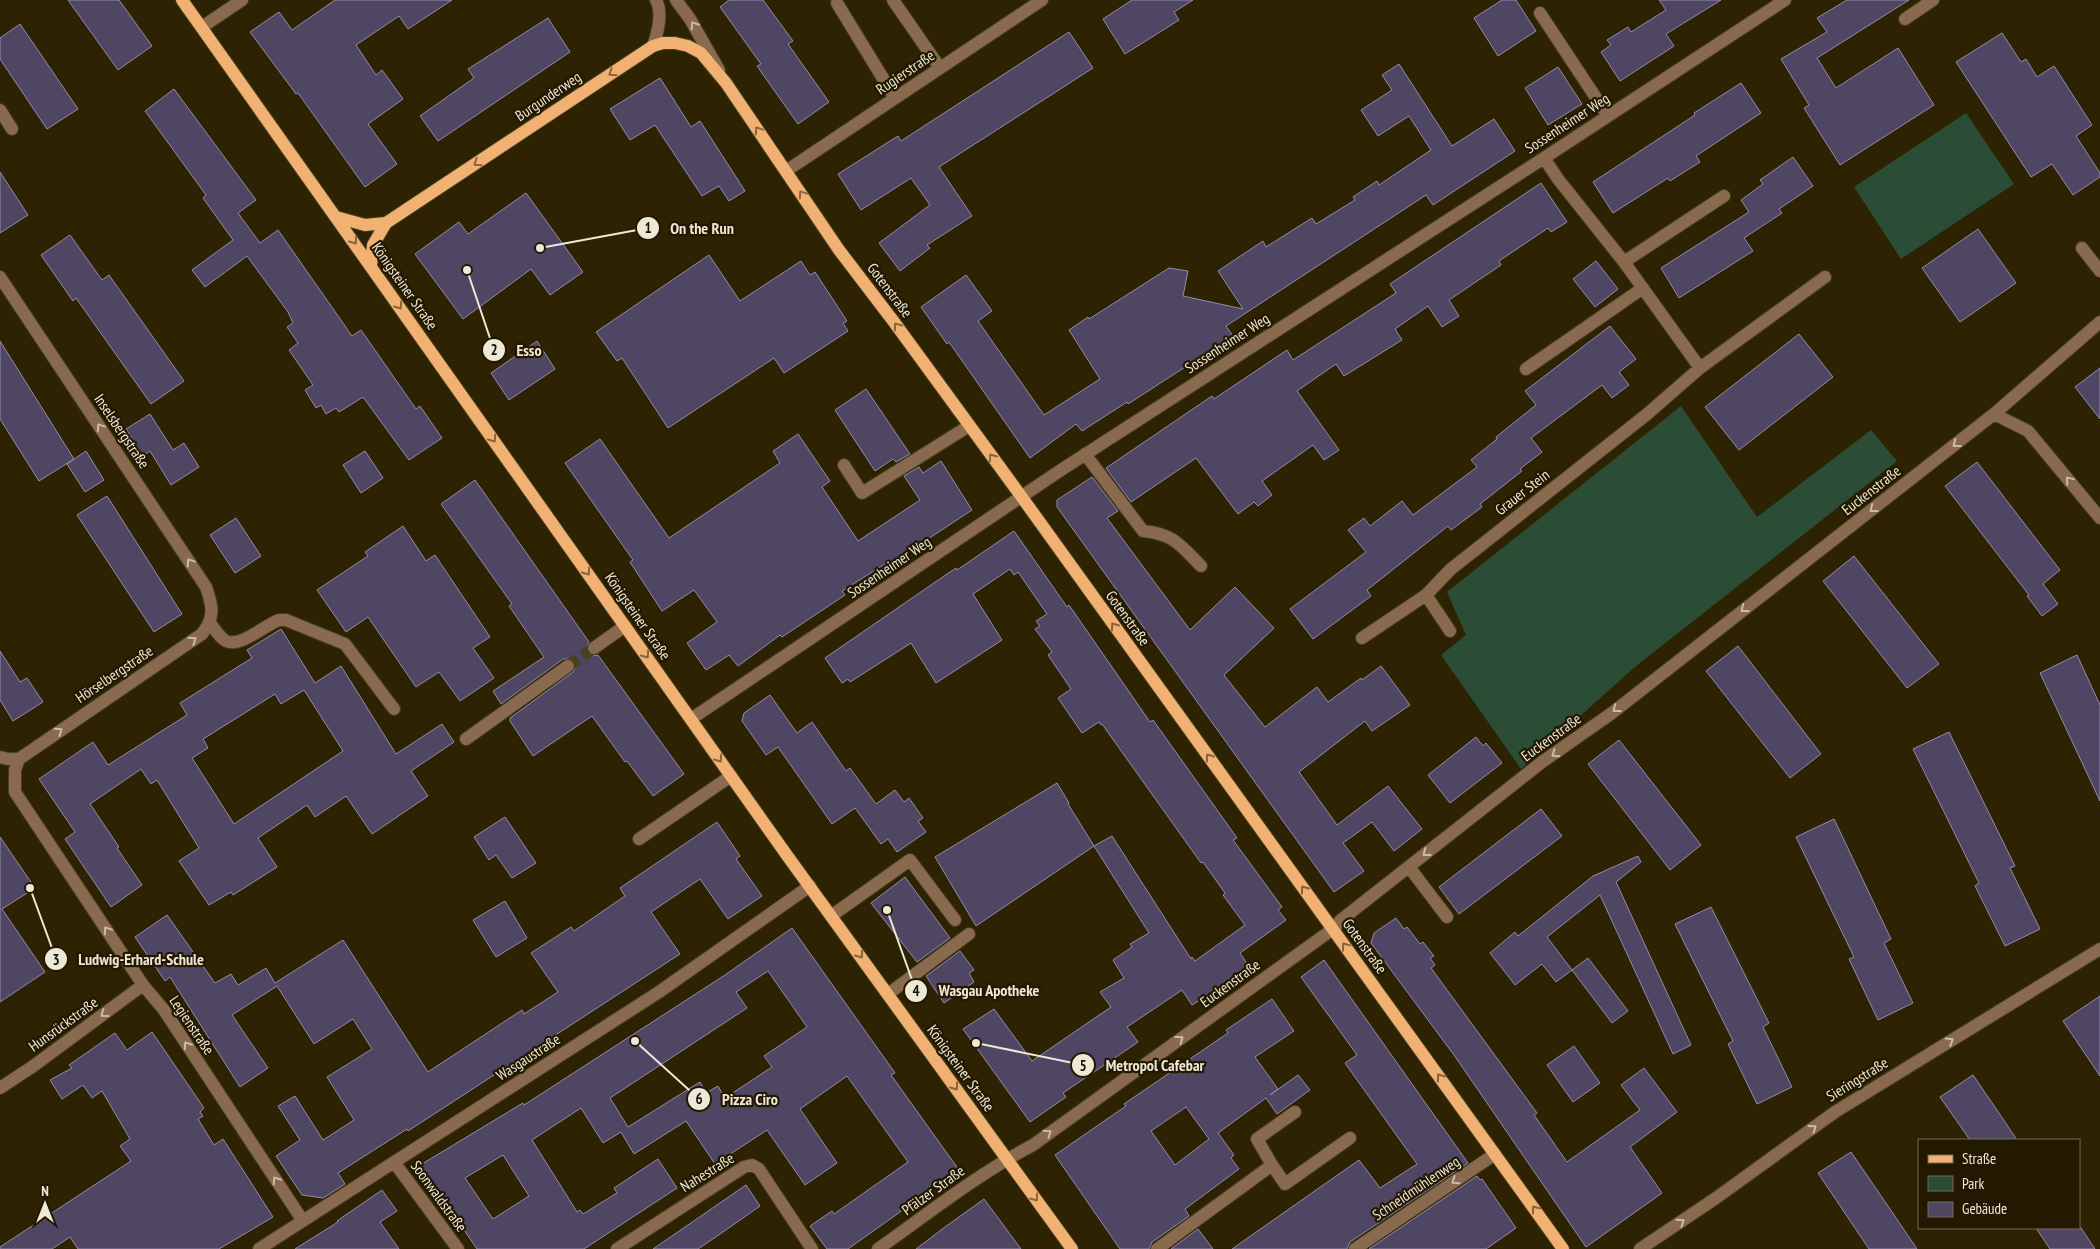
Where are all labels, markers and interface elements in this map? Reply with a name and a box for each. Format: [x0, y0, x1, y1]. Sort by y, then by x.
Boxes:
one-way arrow [690, 22, 700, 31]
street label: Rugierstraße [872, 46, 938, 98]
street label: Burgunderweg [511, 67, 585, 125]
one-way arrow [609, 67, 618, 76]
street label: Sossenheimer Weg [1521, 89, 1613, 157]
one-way arrow [755, 127, 764, 136]
one-way arrow [473, 157, 483, 166]
one-way arrow [798, 190, 808, 199]
callout: On the Run [635, 213, 744, 244]
text: 1 [644, 218, 652, 237]
text: On the Run [670, 218, 734, 238]
one-way arrow [348, 236, 357, 245]
street label: Königsteiner Straße [368, 239, 442, 333]
street label: Gotenstraße [863, 259, 917, 321]
one-way arrow [393, 300, 402, 310]
street label: Sossenheimer Weg [1181, 309, 1273, 377]
one-way arrow [894, 323, 902, 332]
callout: Esso [482, 334, 552, 365]
text: 2 [490, 340, 498, 359]
text: Esso [516, 340, 542, 360]
street label: Inselsbergstraße [90, 390, 154, 472]
one-way arrow [97, 423, 106, 433]
one-way arrow [487, 433, 496, 443]
one-way arrow [1952, 438, 1962, 447]
one-way arrow [990, 454, 998, 463]
street label: Euckenstraße [1838, 461, 1904, 519]
street label: Grauer Stein [1491, 465, 1553, 519]
one-way arrow [2065, 477, 2074, 486]
one-way arrow [1869, 504, 1878, 513]
street label: Sossenheimer Weg [843, 532, 935, 602]
one-way arrow [187, 559, 196, 568]
one-way arrow [581, 566, 590, 575]
street label: Königsteiner Straße [601, 569, 675, 663]
street label: Gotenstraße [1102, 587, 1154, 649]
one-way arrow [1741, 604, 1750, 613]
one-way arrow [1111, 622, 1120, 632]
one-way arrow [187, 637, 197, 646]
street label: Hörselbergstraße [72, 641, 156, 707]
one-way arrow [640, 649, 649, 659]
one-way arrow [1613, 704, 1622, 712]
street label: Euckenstraße [1517, 709, 1585, 765]
one-way arrow [53, 728, 63, 737]
one-way arrow [1551, 748, 1561, 757]
one-way arrow [713, 753, 722, 763]
one-way arrow [1206, 754, 1215, 763]
one-way arrow [1422, 847, 1432, 856]
one-way arrow [1301, 885, 1310, 895]
street label: Gotenstraße [1339, 915, 1391, 977]
one-way arrow [104, 926, 113, 935]
one-way arrow [1342, 942, 1351, 952]
callout: Ludwig-Erhard-Schule [43, 944, 214, 975]
text: Ludwig-Erhard-Schule [78, 949, 204, 969]
one-way arrow [854, 949, 863, 959]
text: 3 [52, 950, 60, 969]
street label: Euckenstraße [1196, 955, 1264, 1011]
callout: Wasgau Apotheke [903, 975, 1050, 1006]
text: Wasgau Apotheke [938, 980, 1040, 1000]
text: 4 [912, 981, 920, 1000]
street label: Legienstraße [165, 992, 219, 1058]
street label: Hunsrückstraße [25, 993, 101, 1055]
one-way arrow [101, 1008, 110, 1017]
street label: Königsteiner Straße [923, 1021, 999, 1115]
street label: Wasgaustraße [492, 1029, 564, 1085]
one-way arrow [1174, 1036, 1184, 1045]
one-way arrow [1945, 1037, 1954, 1047]
one-way arrow [184, 1041, 193, 1050]
callout: Metropol Cafebar [1071, 1050, 1214, 1081]
street label: Sieringstraße [1823, 1053, 1891, 1105]
text: Metropol Cafebar [1106, 1055, 1205, 1075]
text: 5 [1079, 1056, 1087, 1075]
one-way arrow [1437, 1074, 1446, 1083]
one-way arrow [949, 1081, 958, 1091]
callout: Pizza Ciro [687, 1084, 788, 1115]
text: 6 [695, 1089, 703, 1108]
text: Pizza Ciro [722, 1089, 778, 1109]
one-way arrow [1807, 1125, 1816, 1133]
one-way arrow [1042, 1131, 1051, 1139]
legend [1918, 1139, 2080, 1229]
street label: Nahestraße [677, 1148, 737, 1196]
text: Straße [1962, 1149, 1996, 1168]
street label: Schneidmühlenweg [1369, 1152, 1463, 1224]
street label: Soonwaldstraße [407, 1157, 471, 1235]
street label: Pfälzer Straße [898, 1161, 968, 1219]
text: Park [1962, 1174, 1984, 1193]
one-way arrow [1451, 1175, 1461, 1184]
one-way arrow [273, 1177, 282, 1186]
north arrow [20, 1179, 70, 1229]
text: N [41, 1182, 49, 1200]
one-way arrow [1029, 1192, 1038, 1202]
text: Gebäude [1962, 1199, 2007, 1218]
one-way arrow [1532, 1206, 1541, 1215]
one-way arrow [1675, 1219, 1684, 1228]

